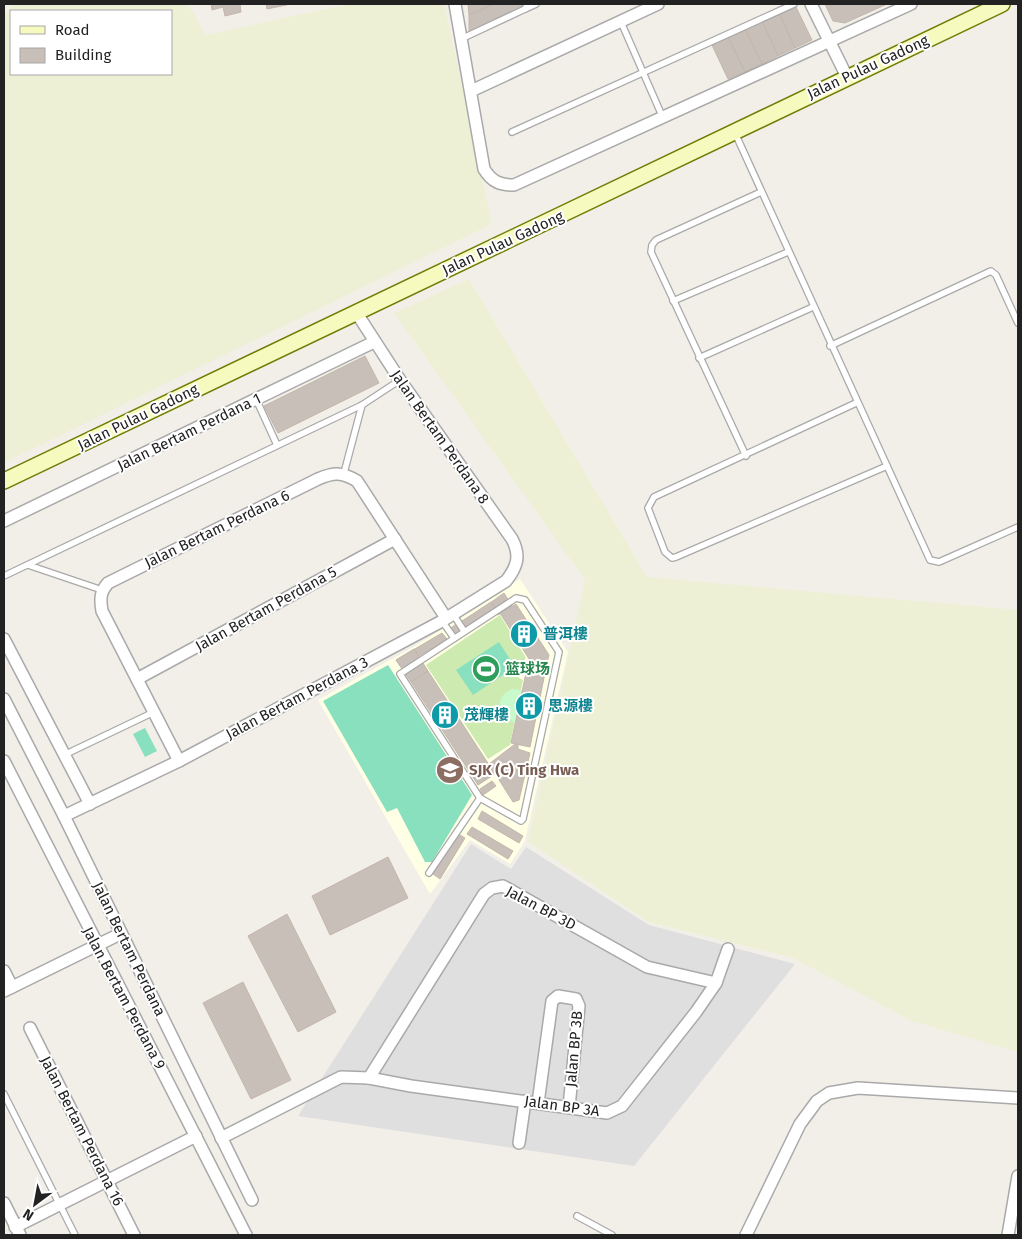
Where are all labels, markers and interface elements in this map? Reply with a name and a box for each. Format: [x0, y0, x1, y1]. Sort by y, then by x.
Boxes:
legend [10, 10, 172, 75]
text: Road [55, 21, 90, 39]
street label: Jalan Pulau Gadong [804, 31, 932, 103]
text: Building [55, 46, 111, 64]
street label: Jalan Pulau Gadong [439, 207, 567, 279]
street label: Jalan Bertam Perdana 8 [387, 367, 493, 507]
street label: Jalan Pulau Gadong [75, 380, 201, 454]
street label: Jalan Bertam Perdana 1 [114, 389, 264, 475]
street label: Jalan Bertam Perdana 6 [142, 486, 292, 572]
street label: Jalan Bertam Perdana 5 [192, 563, 340, 655]
building icon: 普洱樓 [509, 619, 539, 649]
place label: 普洱樓 [543, 625, 588, 643]
street label: Jalan Bertam Perdana 3 [223, 653, 371, 743]
sports icon: 篮球场 [471, 654, 501, 684]
place label: 篮球场 [505, 660, 550, 678]
building icon: 思源樓 [514, 691, 544, 721]
place label: 思源樓 [548, 697, 593, 715]
building icon: 茂輝樓 [430, 700, 460, 730]
place label: 茂輝樓 [464, 706, 509, 724]
school or university icon: SJK (C) Ting Hwa [435, 755, 465, 785]
place label: SJK (C) Ting Hwa [469, 761, 579, 779]
street label: Jalan Bertam Perdana [89, 879, 169, 1019]
street label: Jalan BP 3D [503, 882, 579, 934]
street label: Jalan Bertam Perdana 9 [79, 924, 169, 1072]
street label: Jalan BP 3B [562, 1010, 586, 1088]
street label: Jalan Bertam Perdana 16 [36, 1053, 128, 1209]
street label: Jalan BP 3A [523, 1092, 601, 1120]
north arrow [10, 1179, 60, 1229]
text: N [20, 1205, 37, 1224]

